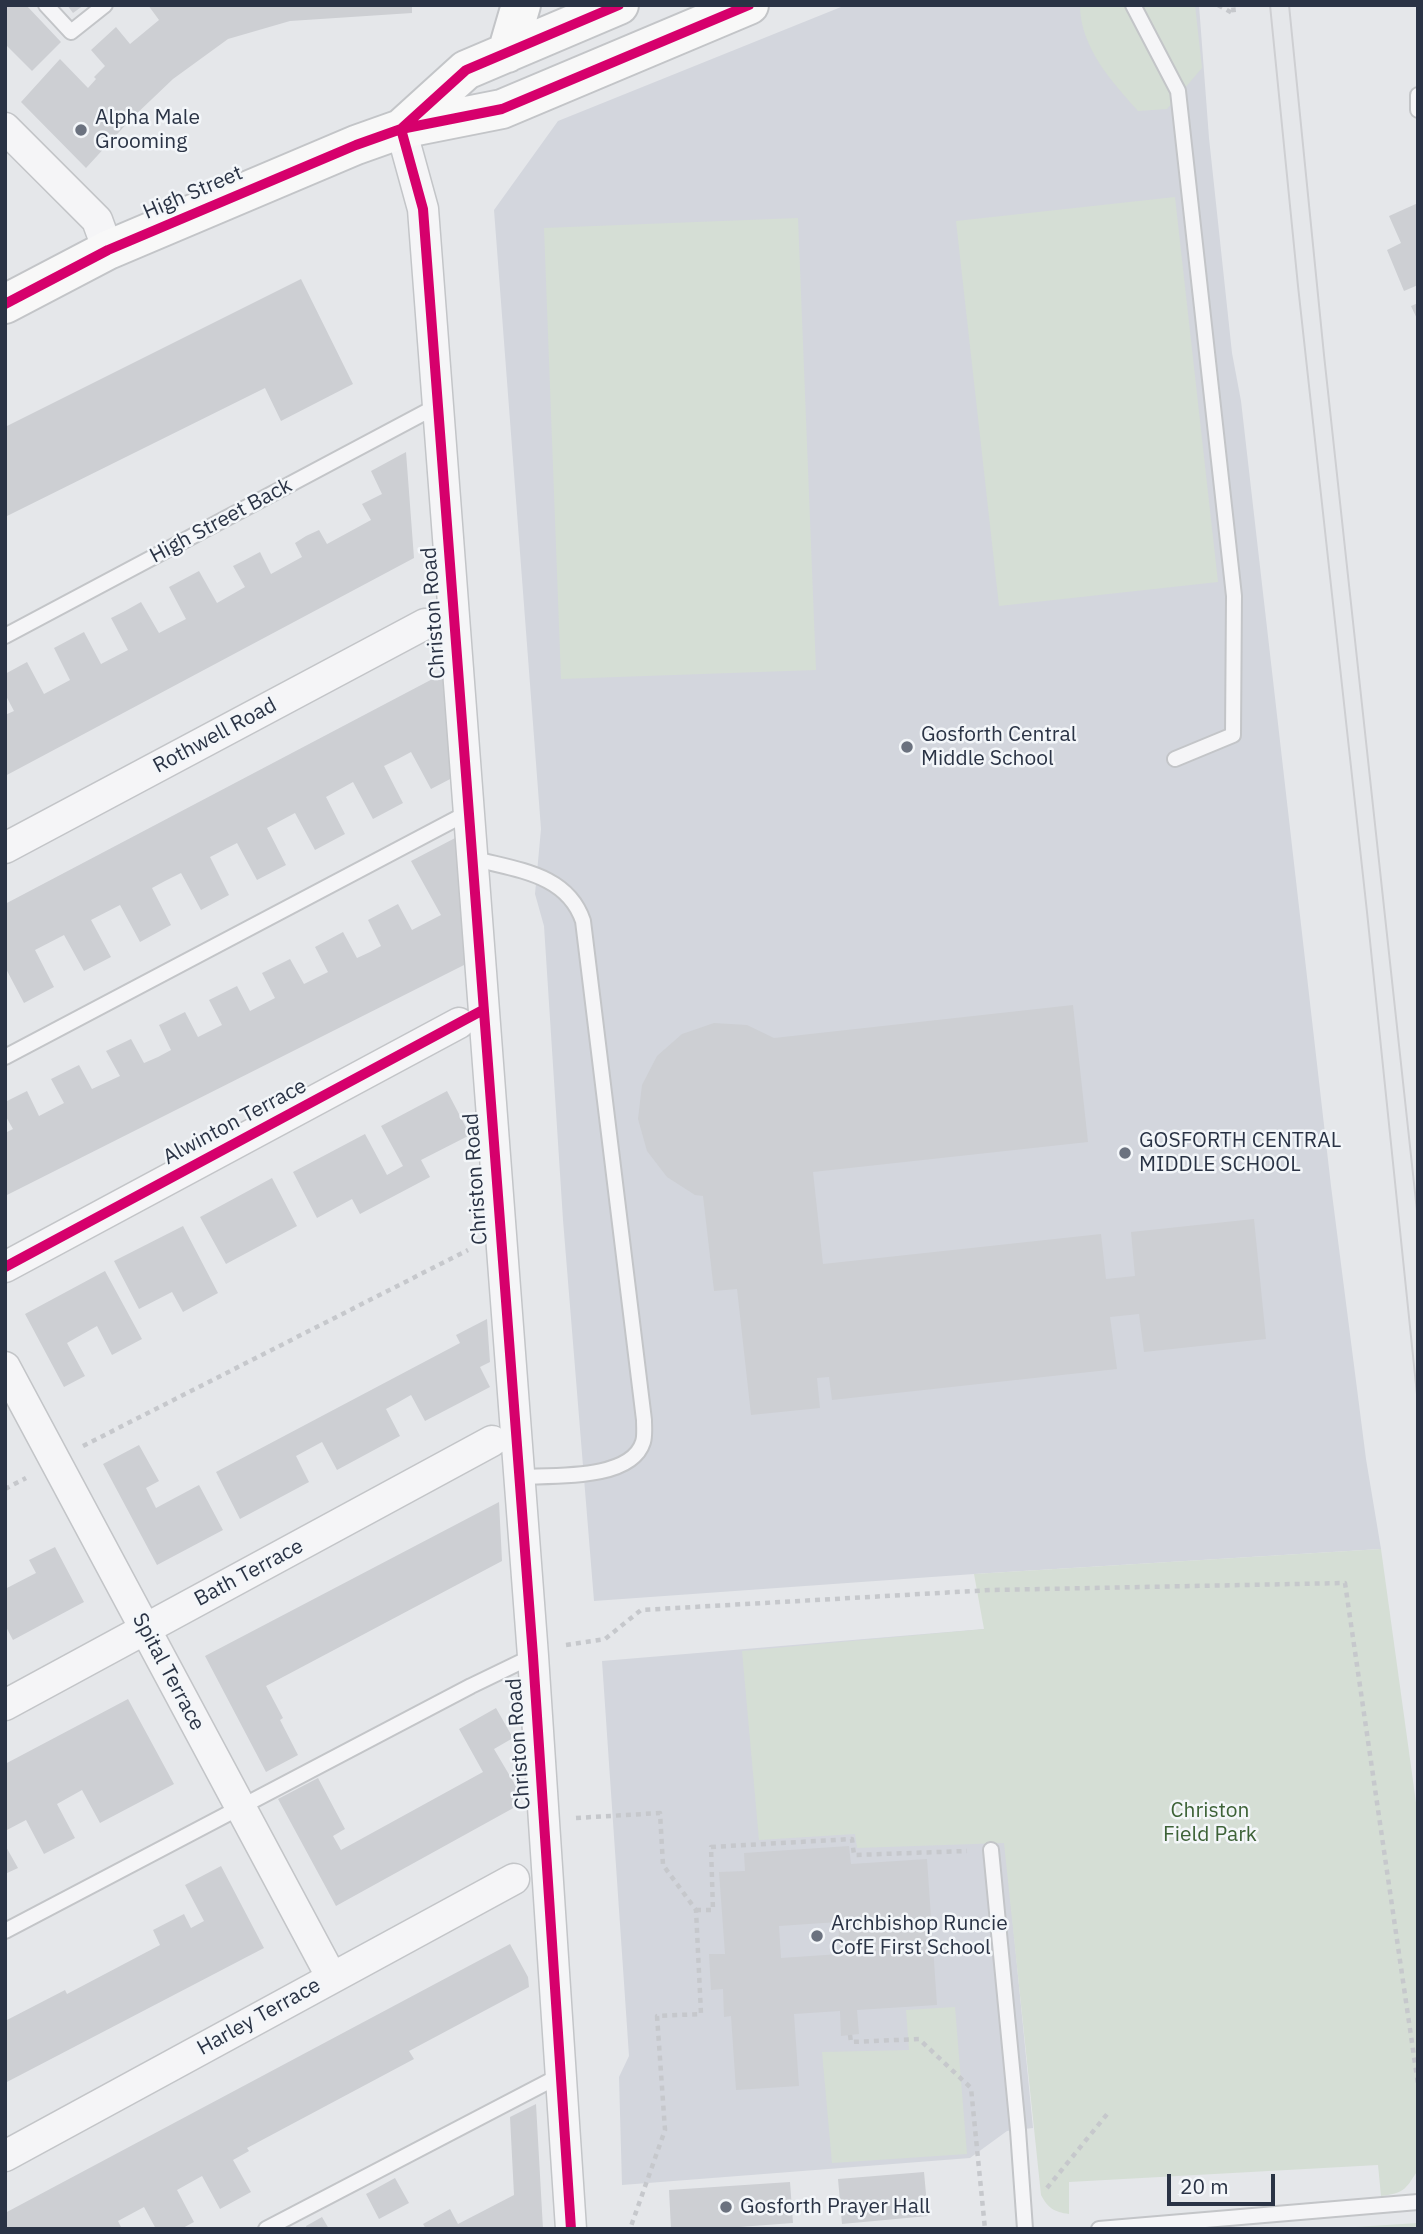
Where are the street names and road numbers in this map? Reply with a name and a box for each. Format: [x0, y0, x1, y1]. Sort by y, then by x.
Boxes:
street label: High Street [139, 161, 247, 225]
street label: High Street Back [146, 473, 296, 569]
street label: Christon Road [417, 546, 451, 680]
street label: Rothwell Road [149, 693, 281, 779]
street label: Alwinton Terrace [159, 1074, 311, 1170]
street label: Christon Road [459, 1112, 493, 1246]
street label: Bath Terrace [190, 1534, 308, 1612]
street label: Spital Terrace [126, 1609, 210, 1735]
street label: Christon Road [502, 1677, 536, 1811]
street label: Harley Terrace [193, 1973, 325, 2061]

